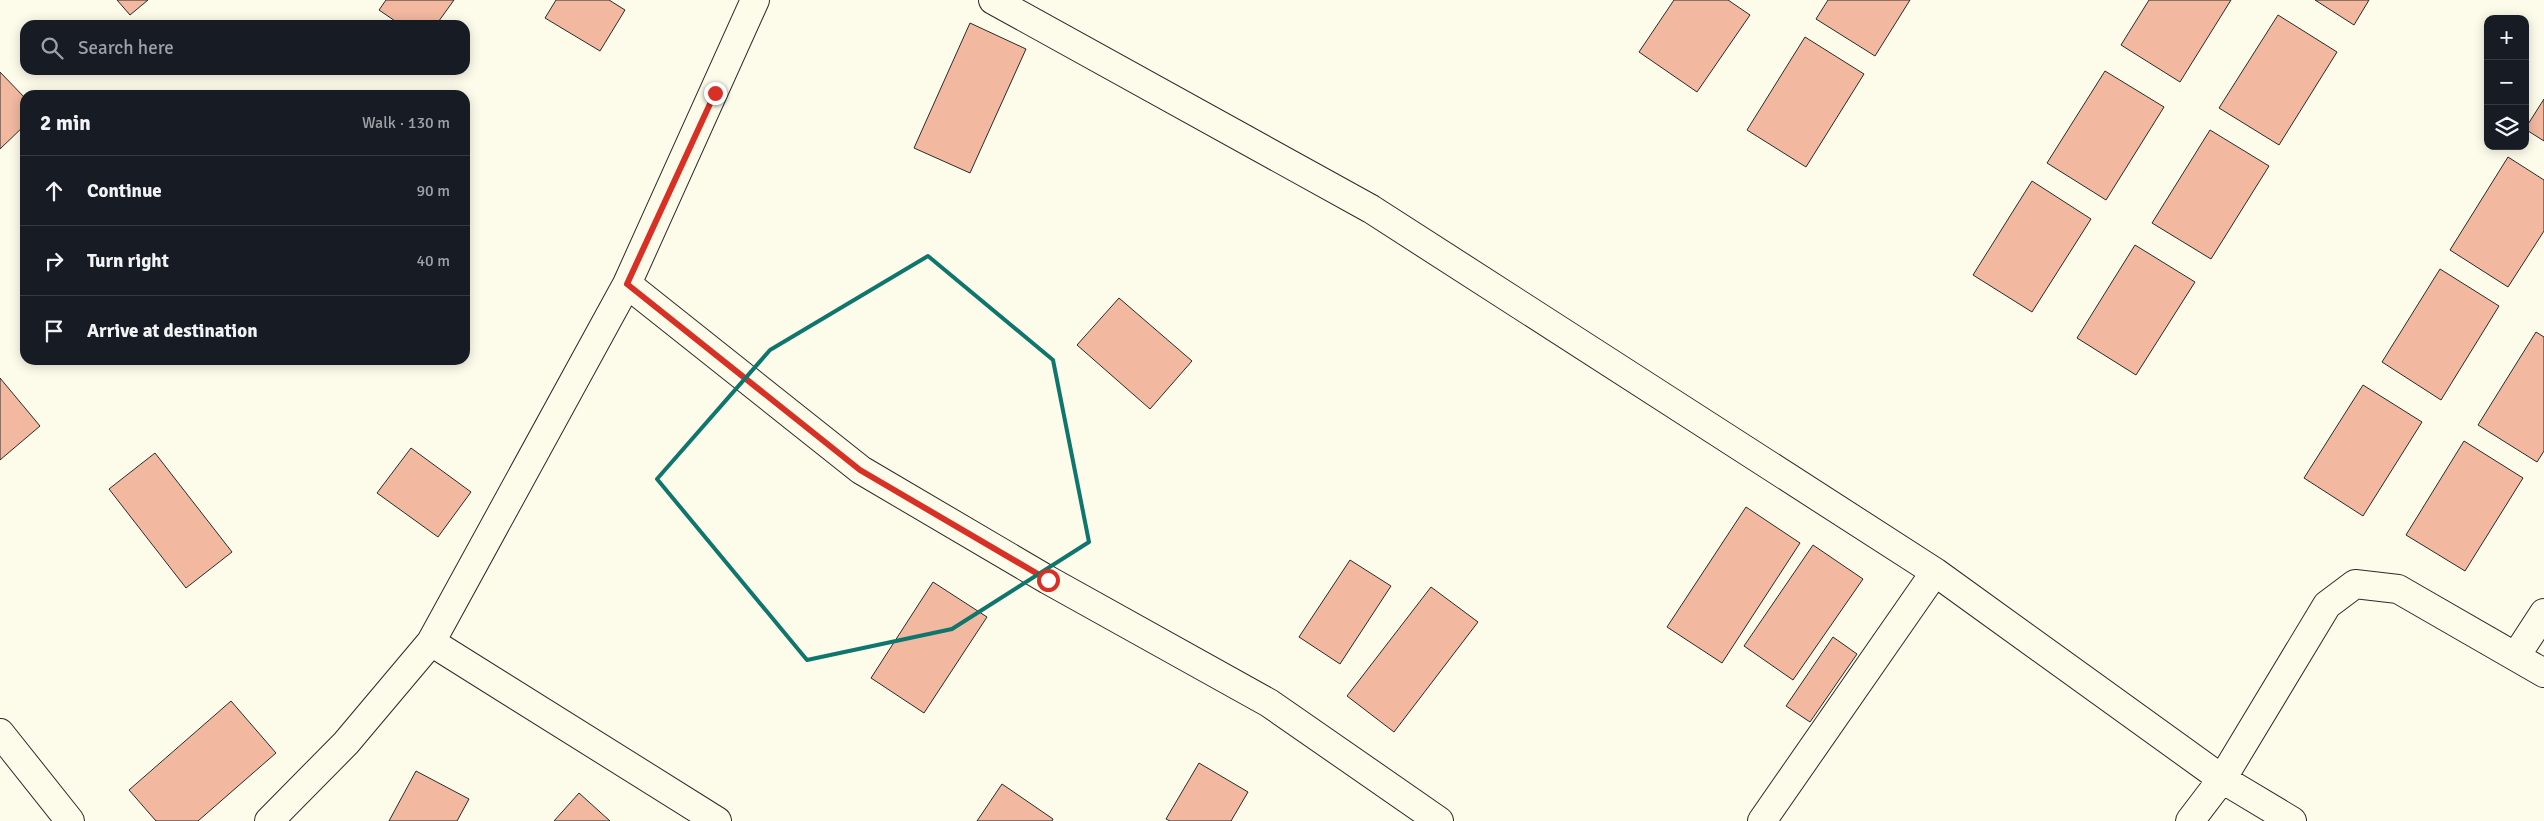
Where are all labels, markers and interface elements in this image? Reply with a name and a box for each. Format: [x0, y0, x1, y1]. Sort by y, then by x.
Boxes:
map controls [2484, 15, 2529, 150]
button: + [2484, 15, 2529, 60]
search box [20, 20, 470, 75]
icon: search [38, 34, 66, 62]
text: Search here [78, 36, 174, 60]
button: − [2484, 60, 2529, 105]
route end [704, 82, 727, 105]
button: layers [2484, 105, 2529, 150]
text: 2 min [40, 110, 91, 136]
text: Walk · 130 m [362, 113, 450, 133]
icon: ahead [40, 177, 68, 205]
text: Continue [87, 179, 162, 203]
text: 90 m [416, 181, 450, 201]
icon: right [40, 247, 68, 275]
text: Turn right [87, 249, 169, 273]
text: 40 m [416, 251, 450, 271]
icon: arrive [40, 317, 68, 345]
text: Arrive at destination [87, 319, 258, 343]
route start [1037, 569, 1060, 592]

